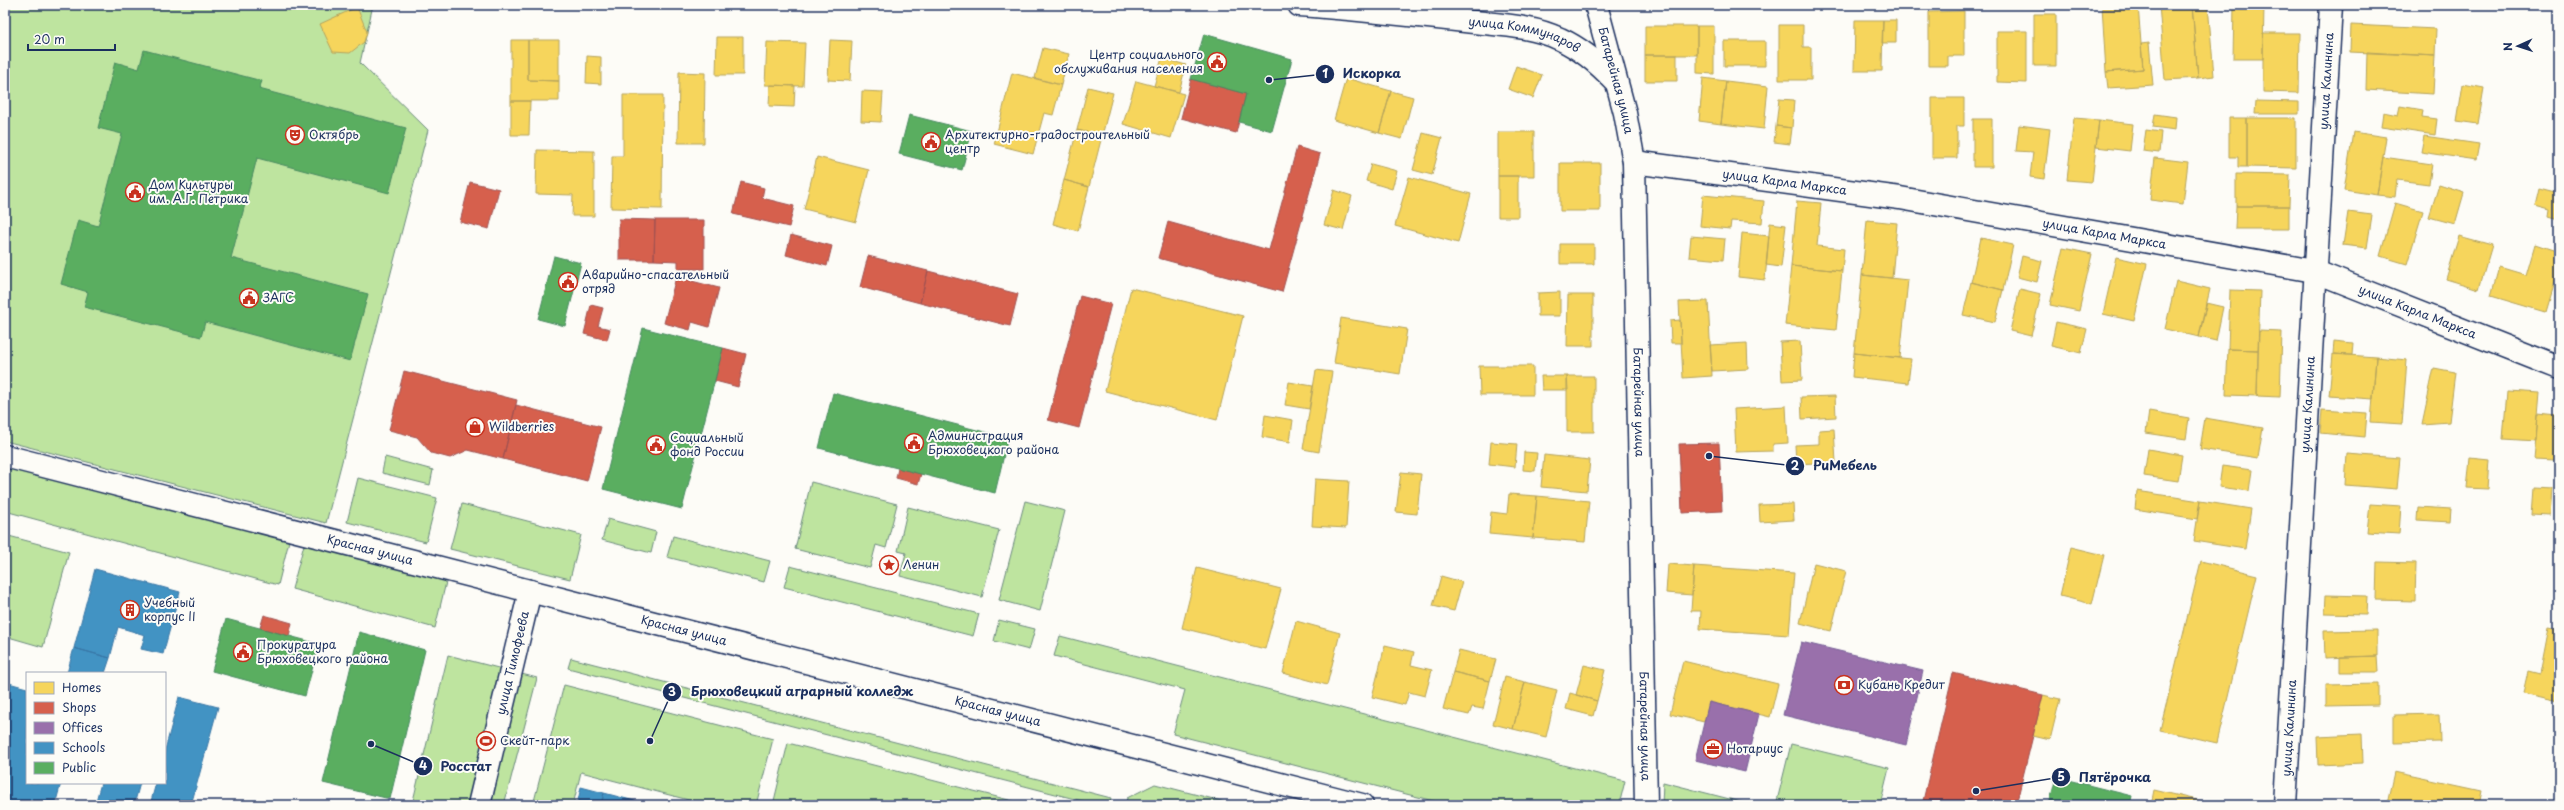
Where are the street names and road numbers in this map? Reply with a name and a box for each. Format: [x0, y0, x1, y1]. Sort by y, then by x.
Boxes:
street label: улица Коммунаров [1468, 11, 1584, 56]
street label: Батарейная улица [1594, 25, 1639, 135]
street label: улица Калинина [2314, 32, 2337, 130]
street label: улица Карла Маркса [1722, 164, 1849, 199]
street label: улица Карла Маркса [2041, 213, 2168, 253]
street label: улица Карла Маркса [2356, 280, 2480, 343]
street label: Батарейная улица [1629, 347, 1650, 458]
street label: улица Калинина [2295, 355, 2319, 454]
street label: Красная улица [325, 529, 416, 569]
street label: улица Тимофеева [491, 609, 533, 716]
street label: Красная улица [639, 610, 730, 649]
street label: Батарейная улица [1636, 671, 1656, 782]
street label: улица Калинина [2277, 679, 2300, 777]
street label: Красная улица [953, 691, 1043, 730]

